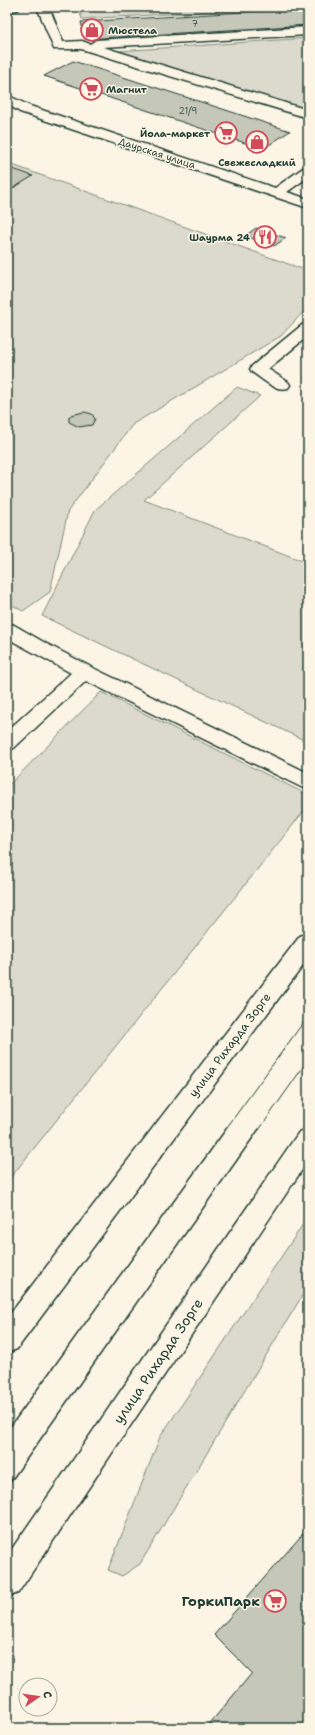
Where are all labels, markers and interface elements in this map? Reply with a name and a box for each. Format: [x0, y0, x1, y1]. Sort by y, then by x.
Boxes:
shop icon: Мюстела [79, 17, 105, 43]
house number: 7 [192, 18, 198, 30]
place label: Мюстела [108, 24, 157, 37]
supermarket icon: Магнит [78, 76, 104, 102]
place label: Магнит [106, 83, 147, 96]
house number: 21/9 [179, 105, 197, 117]
supermarket icon: Йола-маркет [213, 120, 239, 146]
place label: Йола-маркет [140, 127, 210, 140]
shop icon: Свежесладкий [244, 129, 270, 155]
street label: Даурская улица [117, 134, 198, 172]
place label: Свежесладкий [218, 156, 296, 169]
restaurant icon: Шаурма 24 [252, 224, 278, 250]
place label: Шаурма 24 [189, 231, 250, 244]
street label: улица Рихарда Зорге [186, 989, 275, 1100]
street label: улица Рихарда Зорге [109, 1295, 207, 1427]
supermarket icon: ГоркиПарк [262, 1588, 288, 1614]
place label: ГоркиПарк [181, 1592, 260, 1610]
north arrow [18, 1677, 58, 1717]
text: С [39, 1690, 55, 1700]

